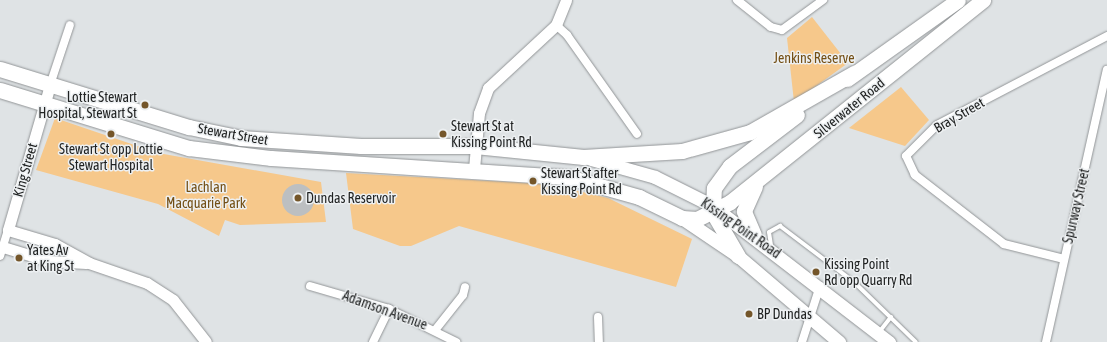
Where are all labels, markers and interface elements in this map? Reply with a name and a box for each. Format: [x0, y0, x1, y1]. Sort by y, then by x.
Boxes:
park label: Jenkins Reserve [773, 50, 855, 66]
street label: Silverwater Road [810, 74, 888, 142]
place label: Lottie Stewart Hospital, Stewart St [38, 89, 137, 122]
street label: Bray Street [931, 94, 987, 136]
marker: Lottie Stewart Hospital, Stewart St [140, 100, 150, 110]
place label: Stewart St at Kissing Point Rd [451, 118, 532, 150]
street label: Stewart Street [196, 120, 270, 148]
marker: Stewart St opp Lottie Stewart Hospital [106, 129, 116, 139]
marker: Stewart St at Kissing Point Rd [438, 129, 448, 139]
street label: King Street [9, 141, 41, 199]
place label: Stewart St opp Lottie Stewart Hospital [59, 141, 163, 174]
place label: Stewart St after Kissing Point Rd [541, 165, 622, 198]
street label: Spurway Street [1059, 167, 1093, 245]
marker: Stewart St after Kissing Point Rd [528, 176, 538, 186]
park label: Lachlan Macquarie Park [166, 179, 246, 212]
place label: Dundas Reservoir [306, 190, 396, 206]
marker: Dundas Reservoir [293, 193, 303, 203]
street label: Kissing Point Road [698, 194, 784, 262]
place label: Yates Av at King St [27, 242, 74, 274]
marker: Yates Av at King St [14, 253, 24, 263]
place label: Kissing Point Rd opp Quarry Rd [824, 256, 912, 288]
marker: Kissing Point Rd opp Quarry Rd [811, 267, 821, 277]
street label: Adamson Avenue [340, 287, 430, 333]
place label: BP Dundas [757, 306, 812, 322]
marker: BP Dundas [744, 309, 754, 319]

